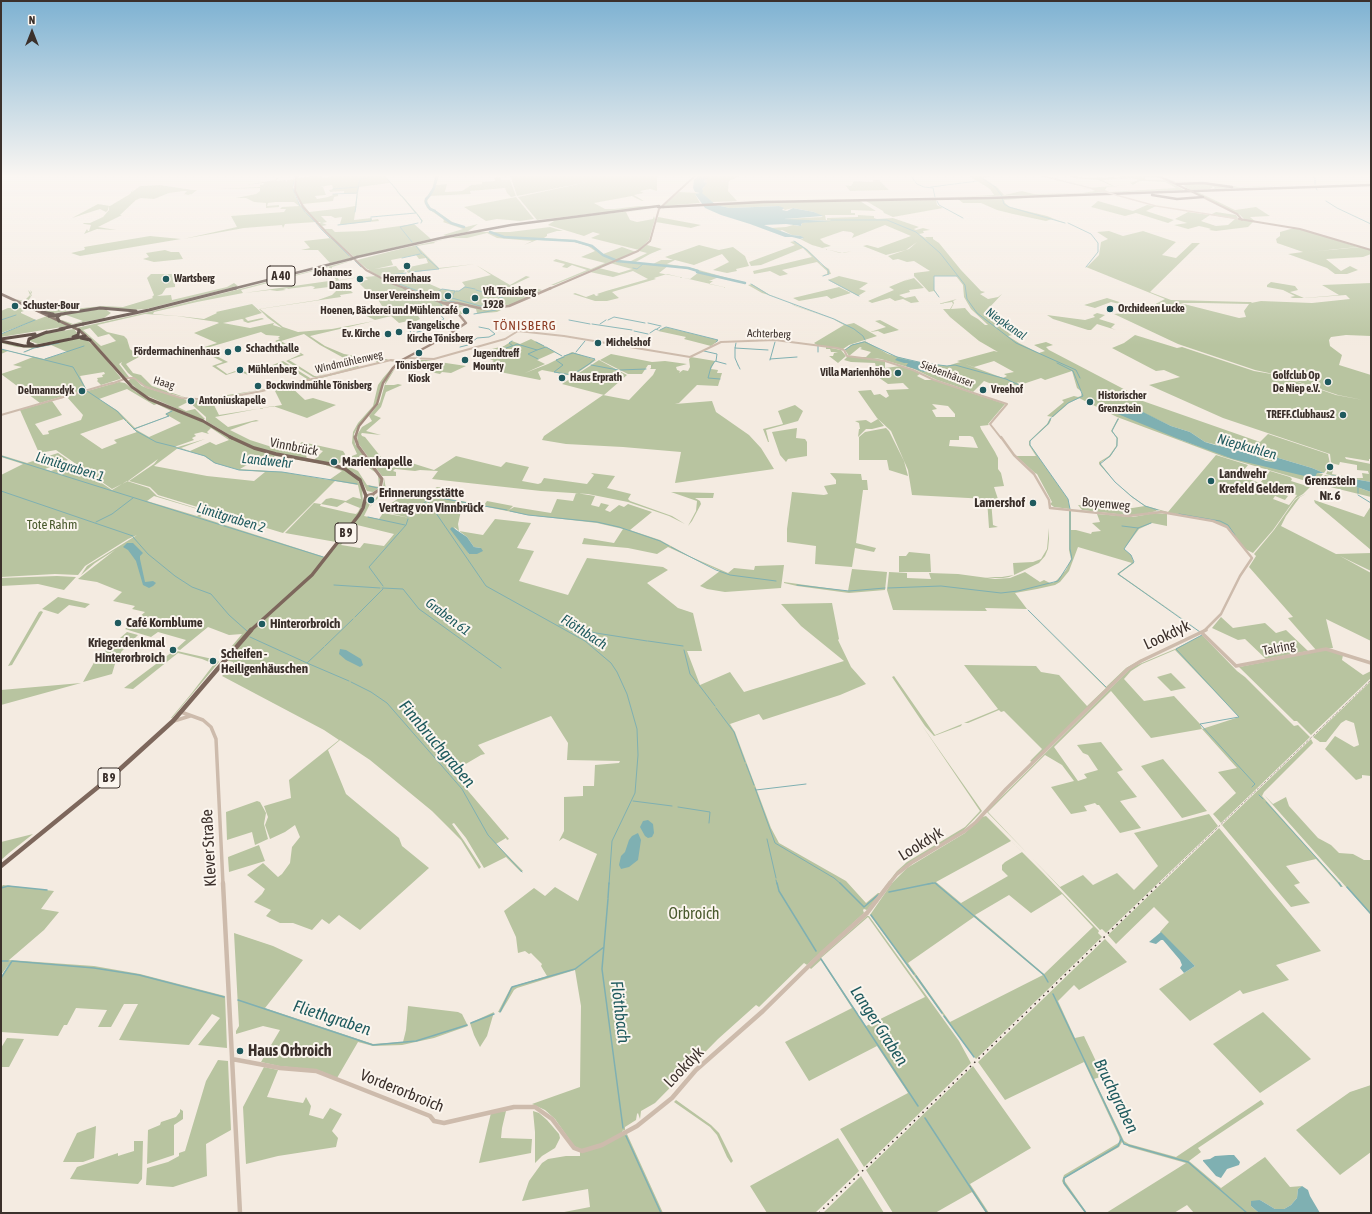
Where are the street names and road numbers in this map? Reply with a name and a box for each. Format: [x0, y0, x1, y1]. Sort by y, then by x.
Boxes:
road number: A 40 [267, 266, 295, 286]
street label: Achterberg [747, 327, 791, 341]
street label: Windmühlenweg [314, 348, 384, 376]
street label: Siebenhäuser [919, 358, 975, 390]
street label: Haag [152, 374, 176, 392]
street label: Vinnbrück [269, 435, 319, 459]
street label: Boyenweg [1081, 494, 1131, 514]
road number: B 9 [335, 523, 357, 543]
street label: Lookdyk [1141, 616, 1193, 654]
street label: Talring [1261, 637, 1297, 659]
road number: B 9 [98, 768, 120, 788]
street label: Klever Straße [197, 809, 221, 887]
street label: Lookdyk [895, 823, 947, 865]
street label: Lookdyk [660, 1043, 708, 1091]
street label: Vorderorbroich [357, 1066, 447, 1116]

